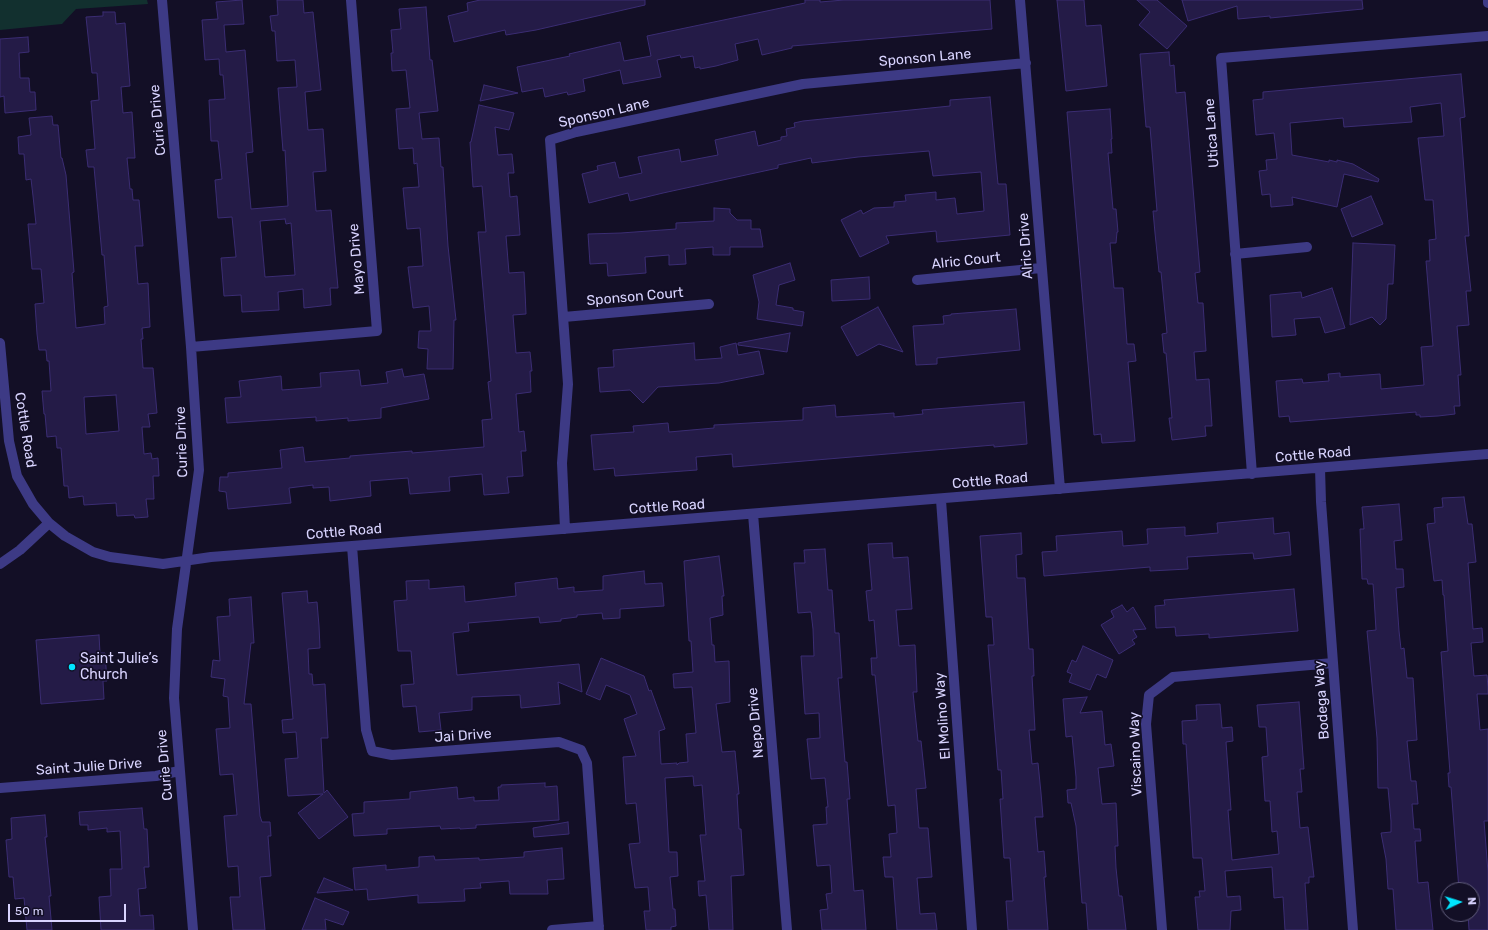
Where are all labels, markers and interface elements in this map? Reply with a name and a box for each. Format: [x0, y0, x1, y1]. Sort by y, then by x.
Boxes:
street label: Sponson Lane [878, 46, 972, 70]
street label: Curie Drive [147, 84, 169, 156]
street label: Sponson Lane [557, 94, 651, 132]
street label: Utica Lane [1201, 98, 1223, 168]
street label: Alric Drive [1015, 212, 1037, 280]
street label: Mayo Drive [346, 223, 368, 295]
street label: Alric Court [931, 249, 1001, 273]
street label: Sponson Court [586, 284, 684, 310]
street label: Cottle Road [11, 391, 39, 469]
street label: Curie Drive [172, 406, 192, 478]
street label: Cottle Road [1274, 443, 1352, 467]
street label: Cottle Road [951, 469, 1029, 493]
street label: Cottle Road [628, 496, 706, 518]
street label: Cottle Road [305, 520, 383, 544]
place label: Saint Julie’s Church [80, 651, 158, 684]
street label: Bodega Way [1311, 660, 1333, 740]
marker: Saint Julie’s Church [67, 662, 77, 672]
street label: El Molino Way [932, 672, 954, 760]
street label: Nepo Drive [745, 687, 767, 759]
street label: Viscaino Way [1126, 711, 1146, 797]
street label: Jai Drive [434, 726, 492, 746]
street label: Curie Drive [154, 729, 176, 801]
street label: Saint Julie Drive [35, 755, 143, 779]
north arrow [1440, 882, 1480, 922]
scale bar [10, 896, 128, 922]
text: N [1465, 897, 1478, 906]
text: 50 m [15, 904, 43, 918]

